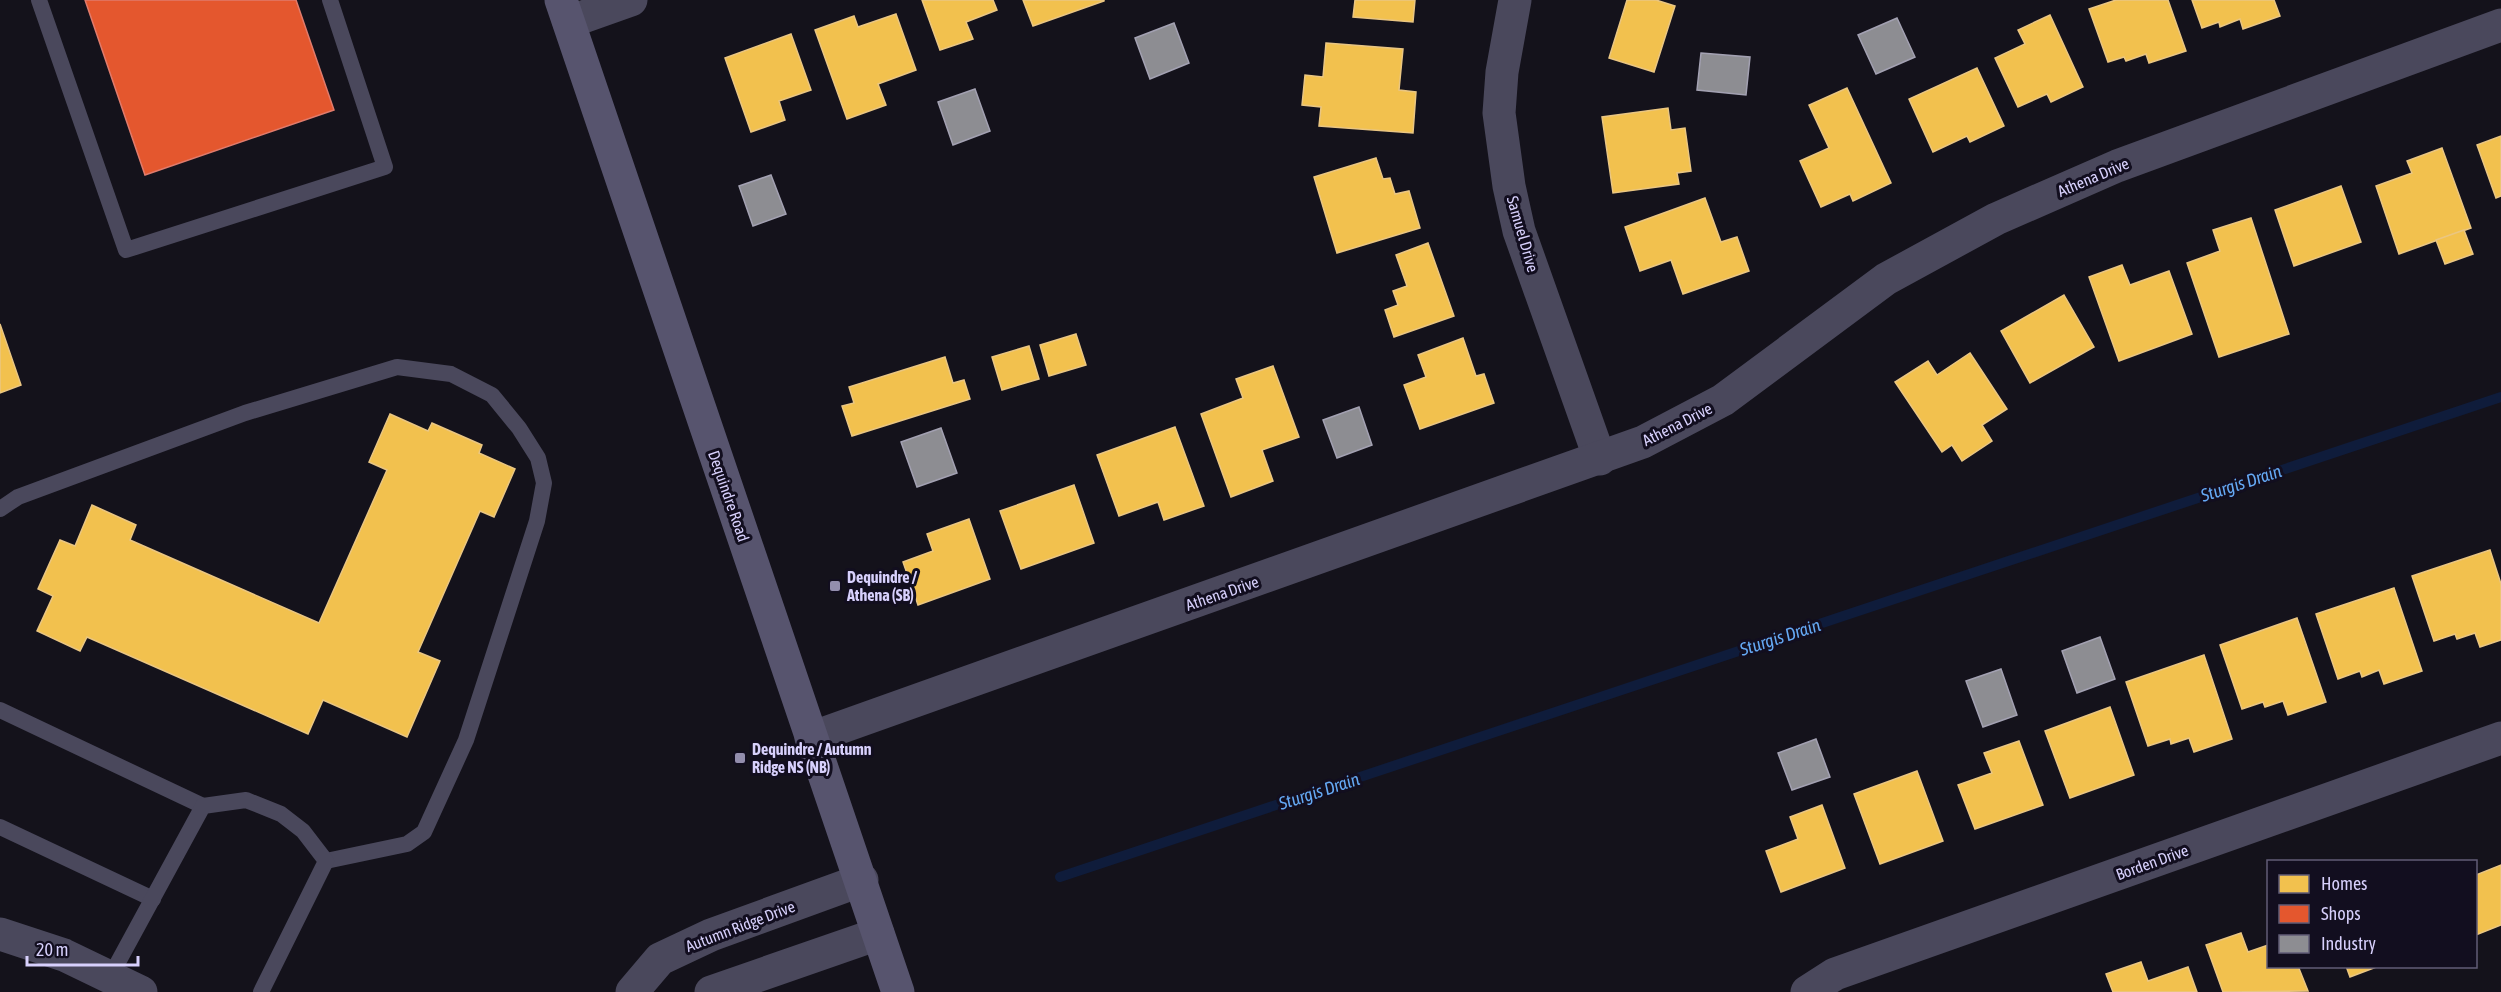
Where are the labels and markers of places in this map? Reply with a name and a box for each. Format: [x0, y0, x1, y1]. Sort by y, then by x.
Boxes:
place label: Dequindre / Athena (SB) [846, 568, 918, 604]
marker: Dequindre / Athena (SB) [828, 579, 842, 593]
place label: Dequindre / Autumn Ridge NS (NB) [752, 740, 872, 776]
marker: Dequindre / Autumn Ridge NS (NB) [733, 751, 747, 765]

